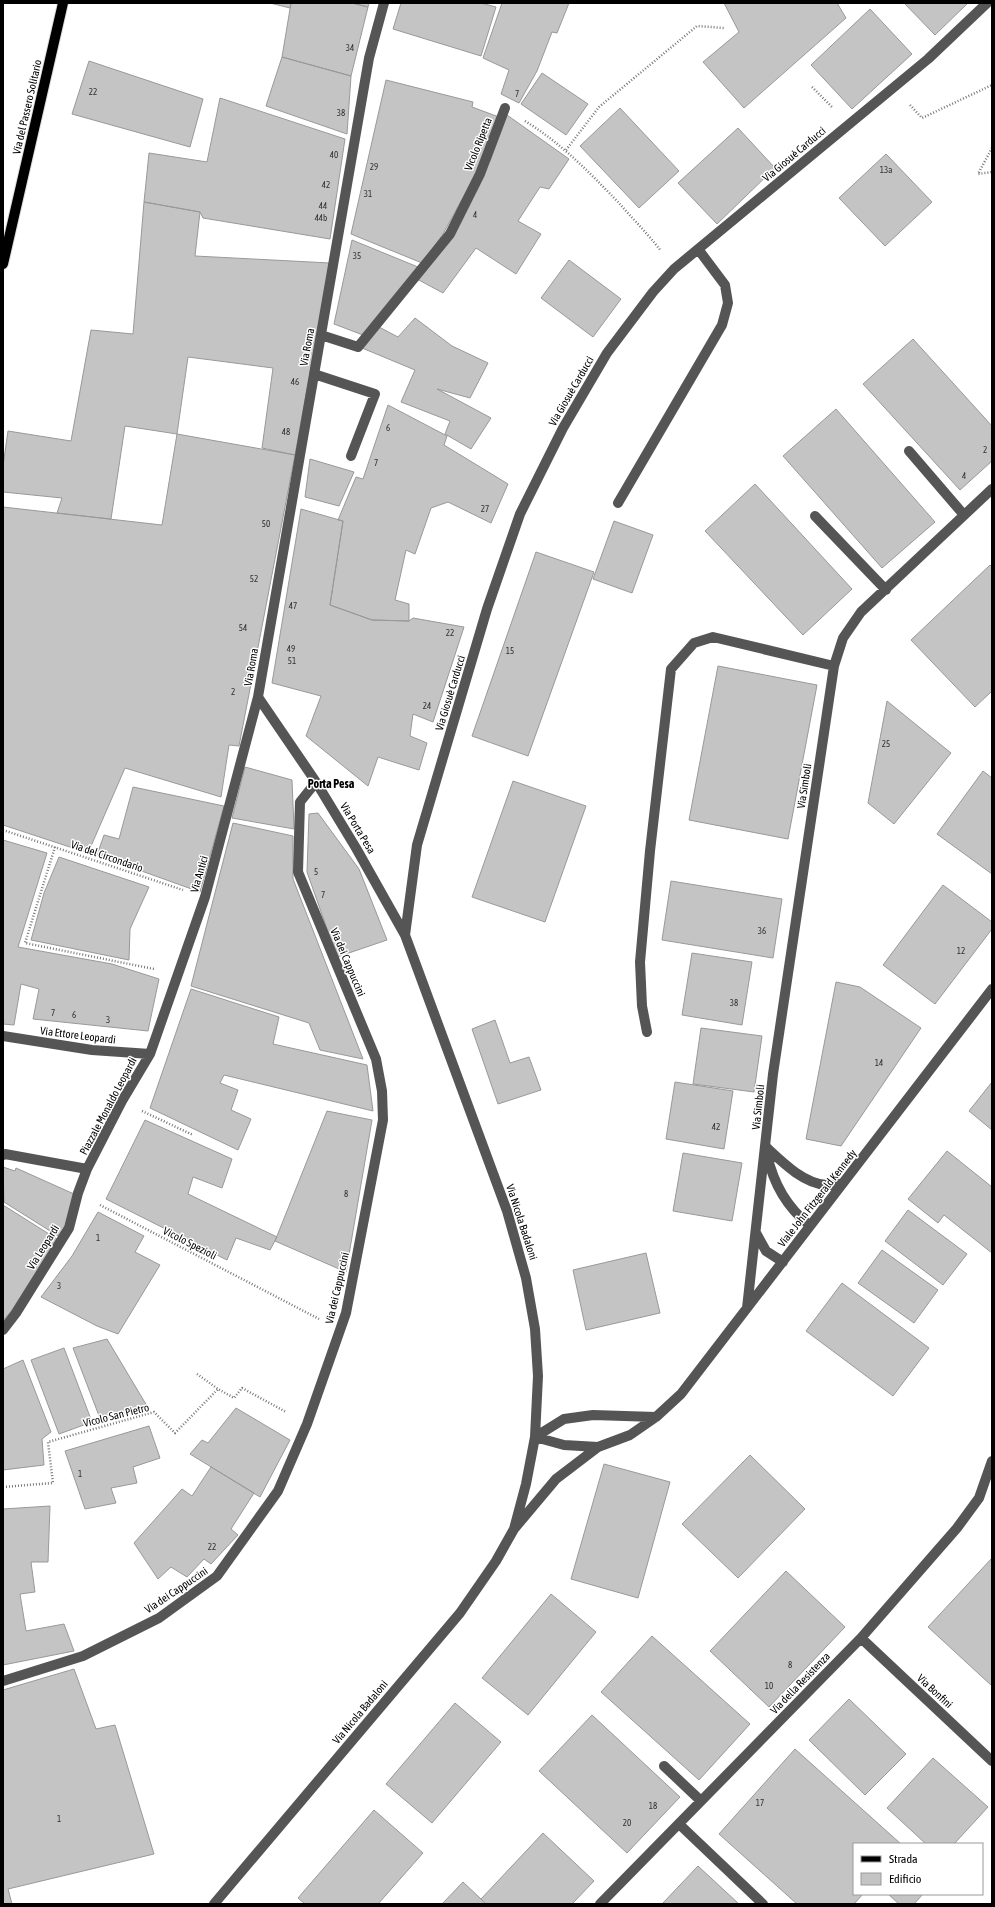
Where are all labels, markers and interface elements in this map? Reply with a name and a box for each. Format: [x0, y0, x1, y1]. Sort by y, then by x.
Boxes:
house number: 34 [346, 43, 354, 53]
street label: Via del Passero Solitario [10, 59, 44, 155]
house number: 22 [89, 87, 97, 97]
house number: 7 [515, 89, 519, 99]
house number: 38 [337, 108, 345, 118]
street label: Vicolo Ripetta [462, 116, 494, 172]
street label: Via Giosuè Carducci [760, 124, 828, 184]
house number: 40 [330, 150, 338, 160]
house number: 29 [370, 162, 378, 172]
house number: 13a [880, 165, 892, 175]
house number: 42 [322, 180, 330, 190]
house number: 31 [364, 189, 372, 199]
house number: 44 [319, 201, 327, 211]
house number: 4 [473, 210, 477, 220]
house number: 44b [315, 213, 327, 223]
house number: 35 [353, 251, 361, 261]
street label: Via Roma [297, 327, 317, 367]
street label: Via Giosuè Carducci [546, 354, 596, 428]
house number: 46 [291, 377, 299, 387]
house number: 6 [386, 423, 390, 433]
house number: 48 [282, 427, 290, 437]
house number: 2 [983, 445, 987, 455]
house number: 7 [374, 458, 378, 468]
house number: 4 [962, 471, 966, 481]
house number: 27 [481, 504, 489, 514]
house number: 50 [262, 519, 270, 529]
house number: 52 [250, 574, 258, 584]
house number: 47 [289, 601, 297, 611]
house number: 54 [239, 623, 247, 633]
house number: 22 [446, 628, 454, 638]
house number: 49 [287, 644, 295, 654]
house number: 15 [506, 646, 514, 656]
street label: Via Roma [242, 647, 260, 687]
street label: Via Giosuè Carducci [433, 654, 467, 732]
house number: 51 [288, 656, 296, 666]
house number: 2 [231, 687, 235, 697]
house number: 24 [423, 701, 431, 711]
house number: 25 [882, 739, 890, 749]
street label: Via Simboli [795, 763, 813, 809]
district label: Porta Pesa [308, 777, 355, 791]
street label: Via Porta Pesa [338, 800, 378, 856]
street label: Via del Circondario [69, 838, 145, 874]
street label: Via Antici [188, 854, 210, 894]
house number: 5 [314, 867, 318, 877]
house number: 7 [321, 890, 325, 900]
street label: Via dei Cappuccini [328, 926, 368, 998]
house number: 36 [758, 926, 766, 936]
house number: 12 [957, 946, 965, 956]
house number: 38 [730, 998, 738, 1008]
house number: 7 [51, 1008, 55, 1018]
house number: 6 [72, 1010, 76, 1020]
house number: 3 [106, 1015, 110, 1025]
street label: Via Ettore Leopardi [40, 1024, 116, 1046]
street label: Piazzale Monaldo Leopardi [77, 1055, 139, 1157]
house number: 14 [875, 1058, 883, 1068]
street label: Via Simboli [750, 1084, 766, 1130]
house number: 42 [712, 1122, 720, 1132]
street label: Viale John Fitzgerald Kennedy [775, 1147, 859, 1249]
street label: Via Nicola Badaloni [504, 1183, 540, 1261]
house number: 8 [344, 1189, 348, 1199]
street label: Via Leopardi [25, 1223, 61, 1271]
street label: Vicolo Spezioli [161, 1224, 219, 1262]
house number: 1 [96, 1233, 100, 1243]
street label: Via dei Cappuccini [323, 1251, 351, 1325]
house number: 3 [57, 1281, 61, 1291]
street label: Vicolo San Pietro [82, 1401, 150, 1429]
house number: 1 [78, 1469, 82, 1479]
house number: 22 [208, 1542, 216, 1552]
street label: Via dei Cappuccini [142, 1565, 210, 1615]
street label: Via della Resistenza [768, 1650, 832, 1716]
house number: 8 [788, 1660, 792, 1670]
street label: Via Bonfini [915, 1672, 955, 1710]
street label: Via Nicola Badaloni [330, 1678, 390, 1746]
house number: 10 [765, 1681, 773, 1691]
house number: 17 [756, 1798, 764, 1808]
house number: 18 [649, 1801, 657, 1811]
house number: 1 [57, 1814, 61, 1824]
house number: 20 [623, 1818, 631, 1828]
legend [853, 1843, 983, 1895]
text: Strada [889, 1852, 918, 1866]
text: Edificio [889, 1872, 922, 1886]

